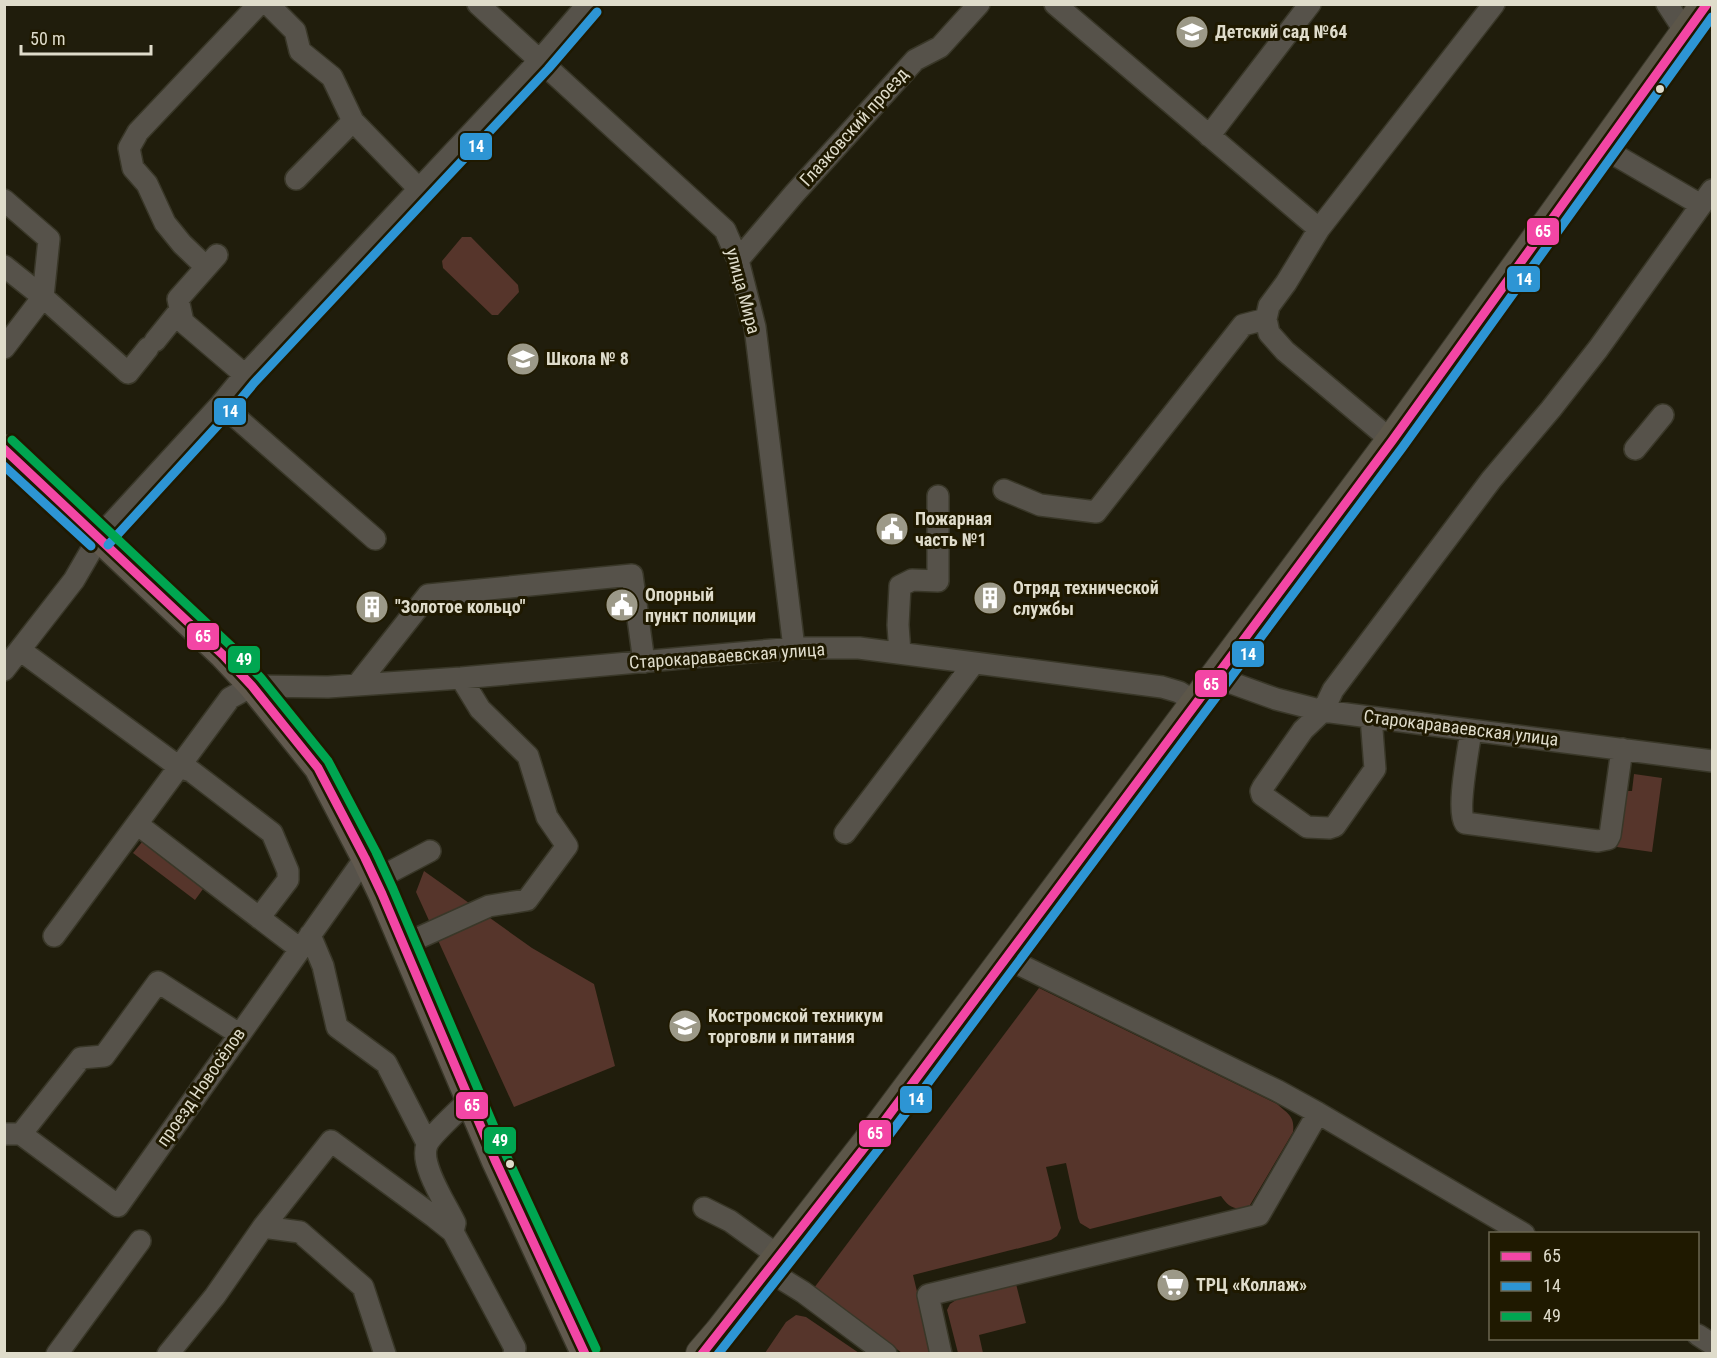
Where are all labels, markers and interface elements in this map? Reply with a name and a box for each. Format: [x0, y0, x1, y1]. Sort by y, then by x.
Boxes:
school or university icon: Детский сад №64 [1174, 14, 1210, 50]
scale bar [21, 18, 152, 56]
place label: Детский сад №64 [1215, 21, 1347, 42]
text: 50 m [30, 28, 65, 49]
street label: Глазковский проезд [795, 63, 912, 190]
unlabelled marker [1654, 83, 1666, 95]
line badge: 14 [459, 132, 493, 161]
text: 14 [468, 137, 484, 156]
line badge: 65 [1526, 217, 1560, 246]
text: 65 [1535, 222, 1551, 241]
street label: улица Мира [722, 246, 765, 336]
line badge: 14 [1506, 265, 1541, 293]
text: 14 [1516, 270, 1532, 289]
school or university icon: Школа № 8 [505, 341, 541, 377]
place label: Школа № 8 [546, 348, 629, 369]
line badge: 14 [213, 397, 247, 426]
text: 14 [222, 402, 238, 421]
place label: Пожарная часть №1 [915, 508, 992, 550]
public building icon: Пожарная часть №1 [874, 511, 910, 547]
place label: Отряд технической службы [1013, 577, 1159, 619]
building icon: Отряд технической службы [972, 580, 1008, 616]
place label: Опорный пункт полиции [645, 584, 756, 626]
public building icon: Опорный пункт полиции [604, 587, 640, 623]
building icon: "Золотое кольцо" [354, 589, 390, 625]
place label: "Золотое кольцо" [395, 596, 526, 617]
line badge: 65 [186, 622, 220, 651]
text: 65 [195, 627, 211, 646]
street label: Старокараваевская улица [628, 638, 826, 673]
line badge: 14 [1231, 640, 1265, 668]
line badge: 49 [227, 645, 261, 674]
text: 14 [1240, 645, 1256, 664]
text: 49 [236, 650, 252, 669]
line badge: 65 [1194, 669, 1228, 698]
text: 65 [1203, 675, 1219, 694]
street label: Старокараваевская улица [1362, 705, 1560, 750]
place label: Костромской техникум торговли и питания [708, 1005, 883, 1047]
school or university icon: Костромской техникум торговли и питания [667, 1008, 703, 1044]
street label: проезд Новосёлов [152, 1023, 249, 1150]
line badge: 14 [899, 1085, 933, 1114]
text: 14 [908, 1090, 924, 1109]
line badge: 65 [455, 1091, 489, 1120]
text: 65 [464, 1096, 480, 1115]
line badge: 65 [858, 1119, 892, 1148]
text: 65 [867, 1124, 883, 1143]
line badge: 49 [483, 1126, 517, 1155]
text: 49 [492, 1131, 508, 1150]
unlabelled marker [504, 1158, 516, 1170]
legend [1489, 1232, 1699, 1340]
text: 65 [1543, 1245, 1561, 1266]
supermarket icon: ТРЦ «Коллаж» [1155, 1267, 1191, 1303]
place label: ТРЦ «Коллаж» [1196, 1274, 1307, 1295]
text: 14 [1543, 1275, 1561, 1296]
text: 49 [1543, 1305, 1561, 1326]

